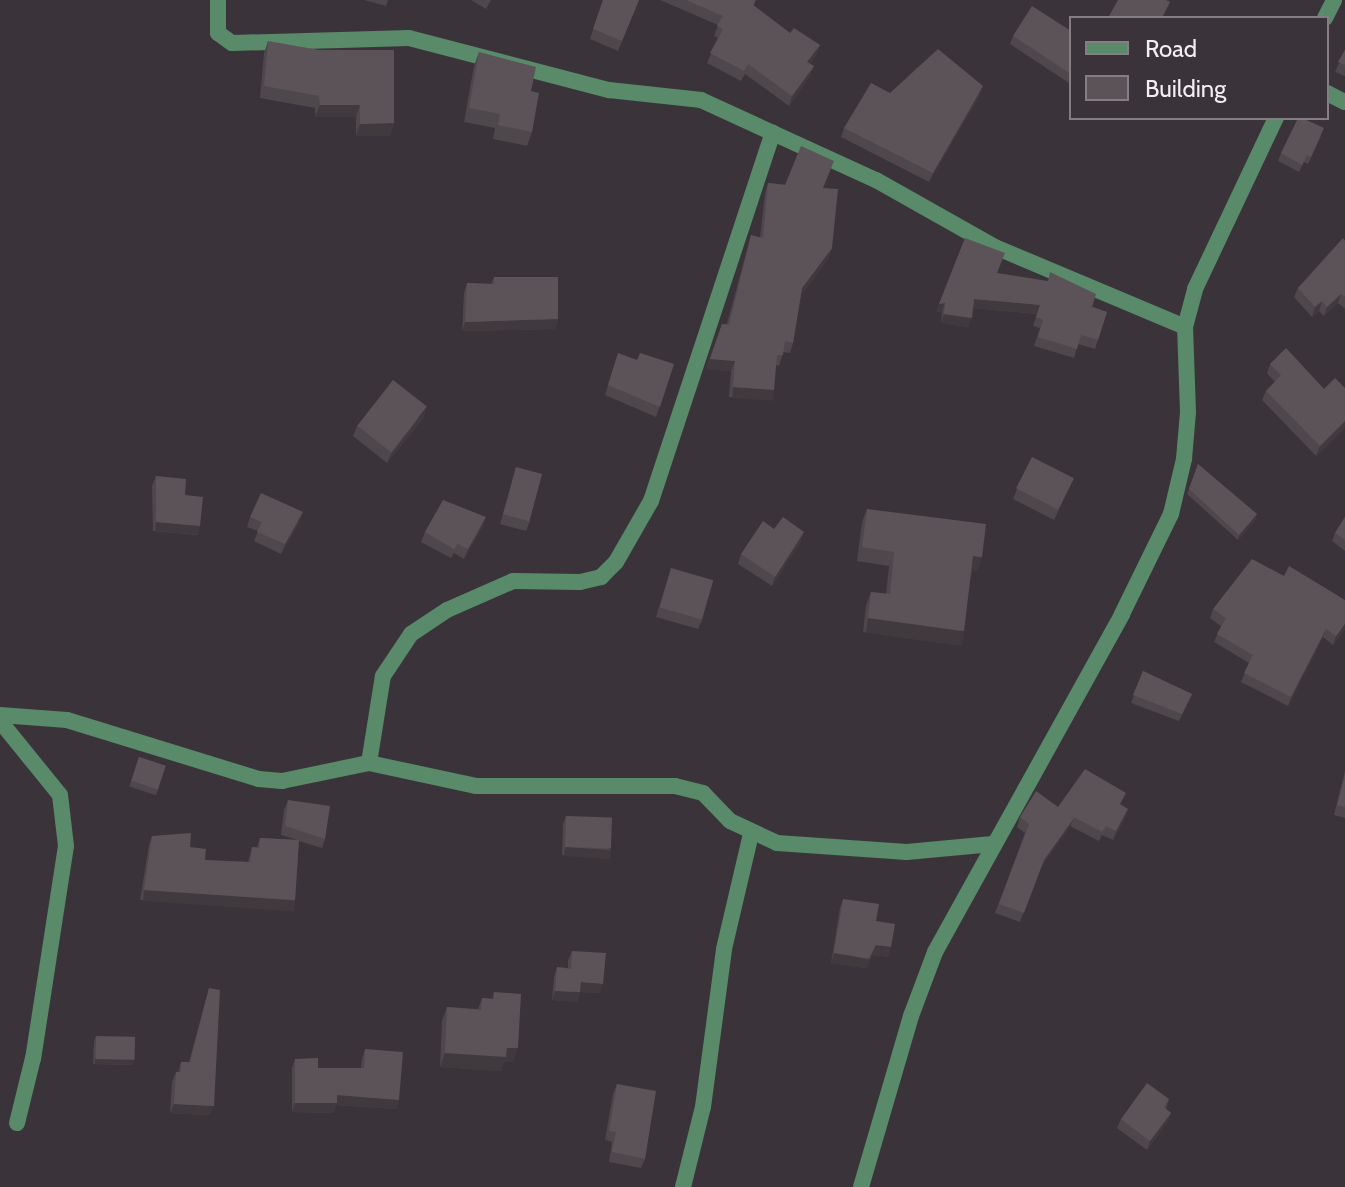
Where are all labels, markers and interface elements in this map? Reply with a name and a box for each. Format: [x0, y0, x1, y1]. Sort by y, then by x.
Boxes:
legend [1069, 16, 1329, 120]
text: Road [1145, 34, 1197, 63]
text: Building [1145, 74, 1226, 103]

